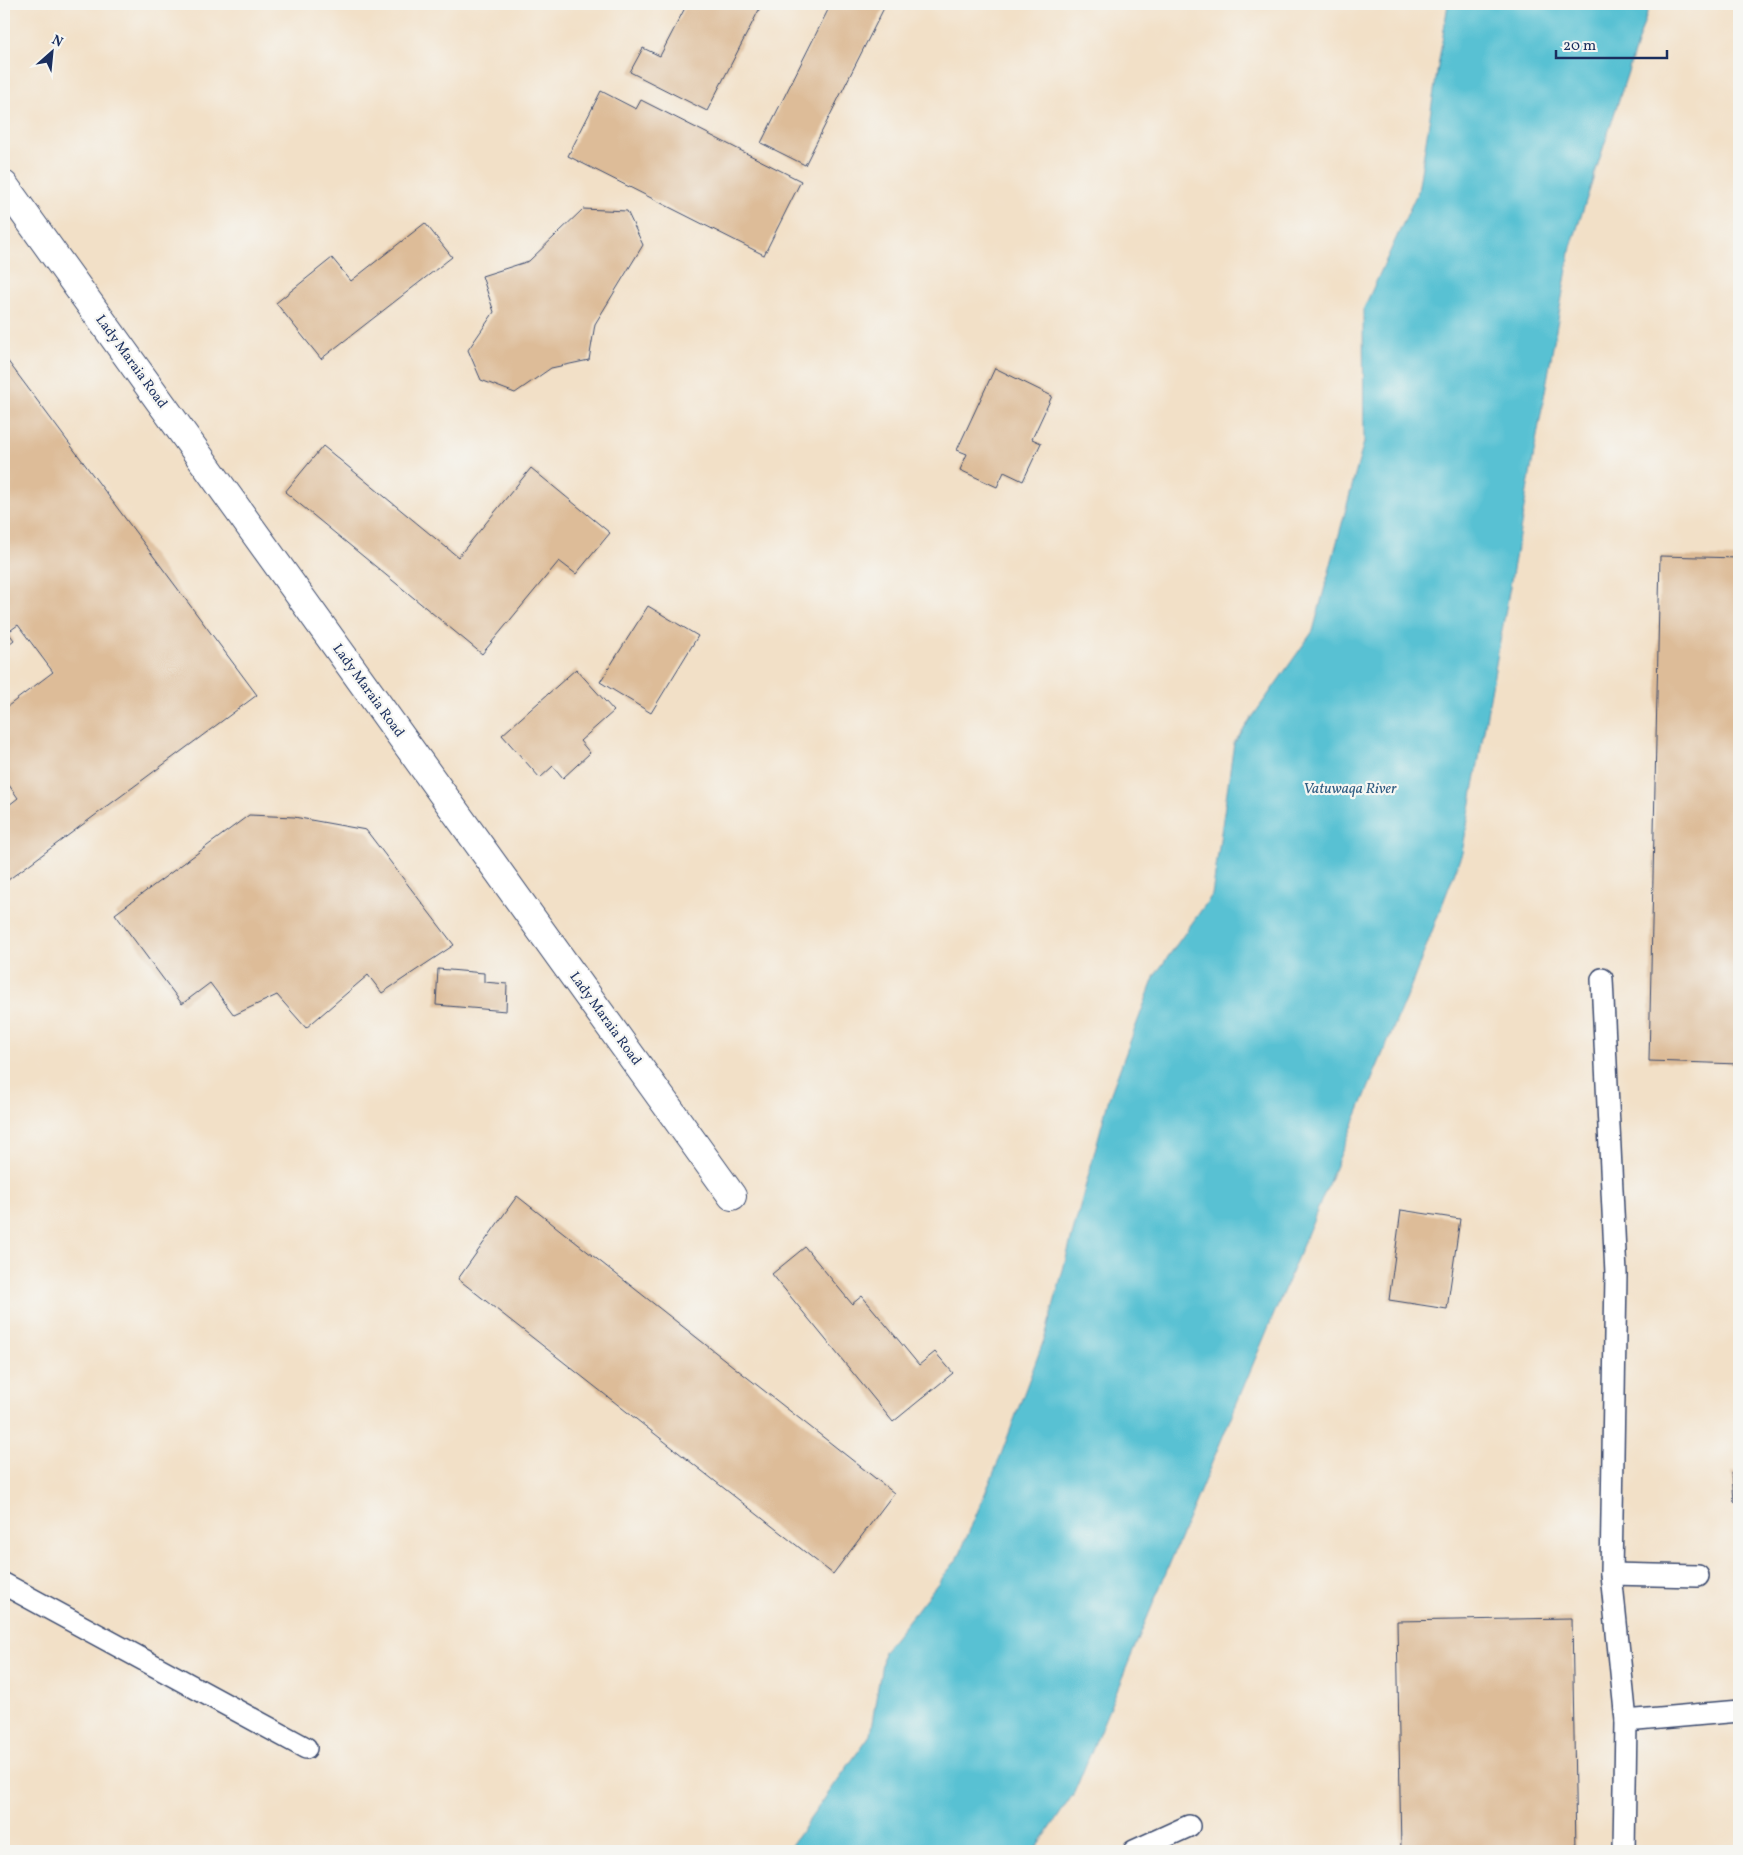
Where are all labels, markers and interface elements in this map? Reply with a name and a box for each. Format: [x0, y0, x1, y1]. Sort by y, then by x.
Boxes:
north arrow [28, 28, 78, 78]
scale bar [1556, 28, 1667, 60]
text: N [48, 31, 66, 53]
text: 20 m [1563, 36, 1596, 57]
street label: Lady Maraia Road [91, 311, 171, 413]
street label: Lady Maraia Road [328, 640, 408, 742]
water label: Vatuwaqa River [1303, 779, 1397, 800]
street label: Lady Maraia Road [565, 968, 645, 1070]

